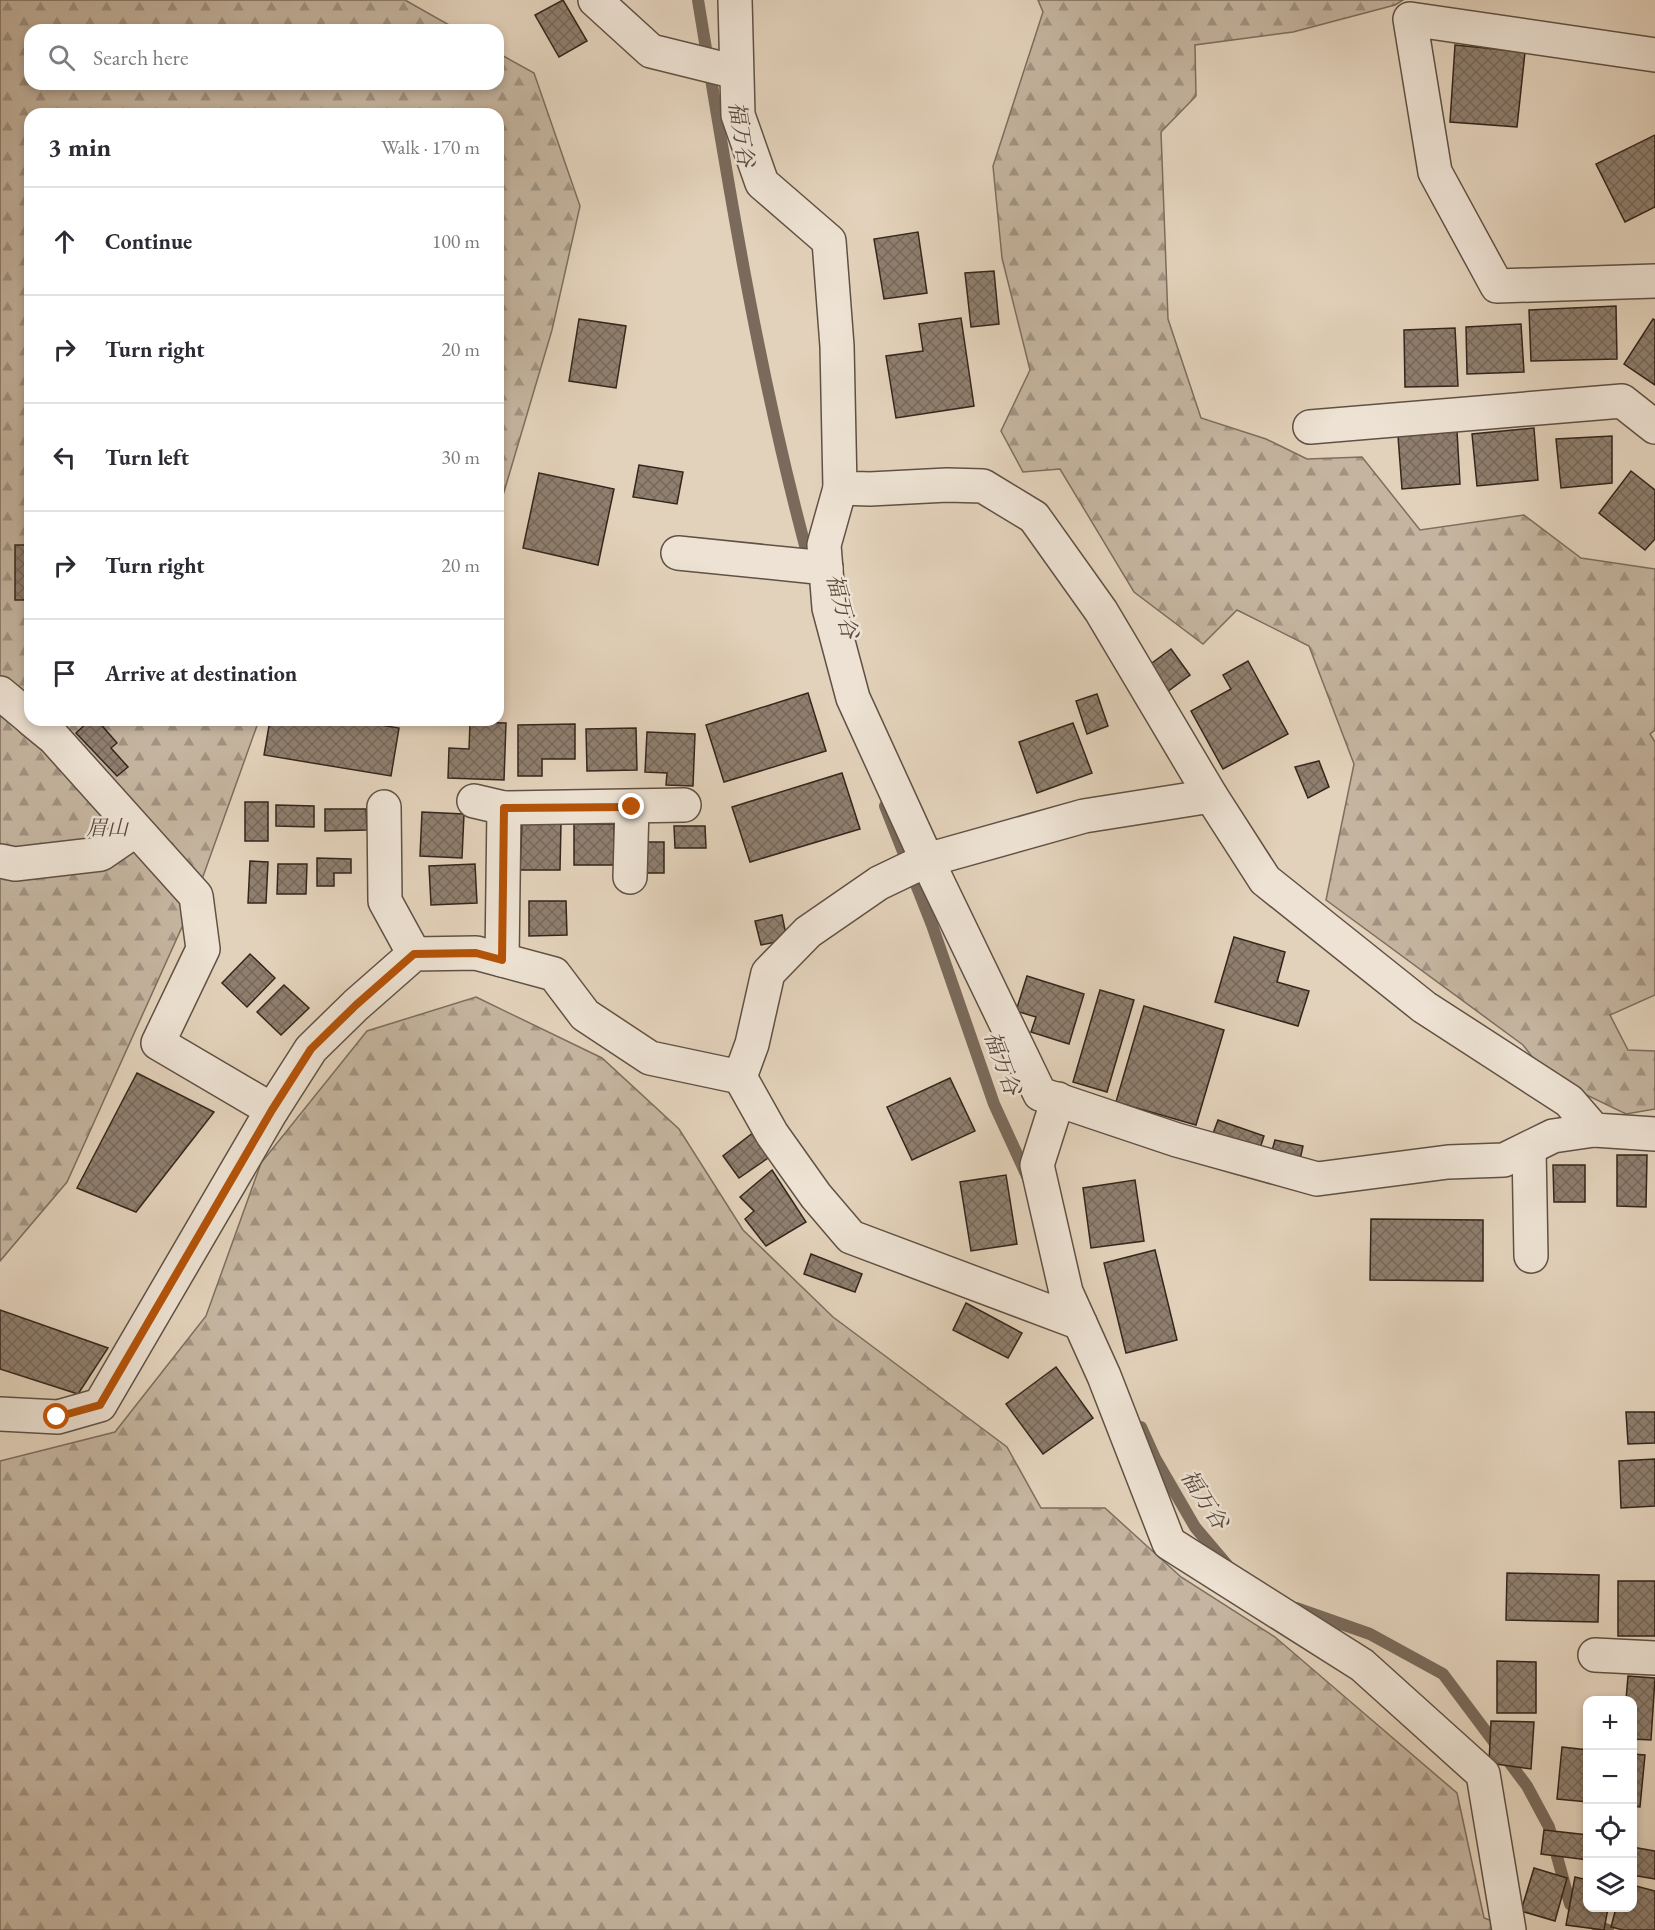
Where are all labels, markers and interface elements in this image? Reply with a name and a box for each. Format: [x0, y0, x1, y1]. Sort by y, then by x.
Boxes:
search box [24, 24, 504, 90]
icon: search [45, 41, 78, 74]
text: Search here [93, 43, 188, 72]
water label: 福万谷 [722, 99, 761, 171]
text: 3 min [48, 130, 111, 164]
text: Walk · 170 m [381, 134, 480, 160]
icon: ahead [48, 225, 81, 258]
text: Continue [105, 227, 192, 256]
text: 100 m [432, 228, 480, 254]
icon: right [48, 333, 81, 366]
text: Turn right [105, 335, 204, 364]
text: 20 m [441, 336, 480, 362]
icon: left [48, 441, 81, 474]
text: Turn left [105, 443, 189, 472]
text: 30 m [441, 444, 480, 470]
icon: right [48, 549, 81, 582]
text: Turn right [105, 551, 204, 580]
text: 20 m [441, 552, 480, 578]
water label: 福万谷 [820, 570, 866, 644]
icon: arrive [48, 657, 81, 690]
text: Arrive at destination [105, 659, 297, 688]
route end [618, 793, 644, 819]
park label: 眉山 [86, 814, 130, 841]
water label: 福万谷 [978, 1027, 1028, 1101]
route start [43, 1403, 69, 1429]
water label: 福万谷 [1174, 1464, 1236, 1537]
map controls [1583, 1696, 1637, 1912]
button: + [1583, 1696, 1637, 1750]
button: − [1583, 1750, 1637, 1804]
button: locate [1583, 1804, 1637, 1858]
button: layers [1583, 1858, 1637, 1912]

